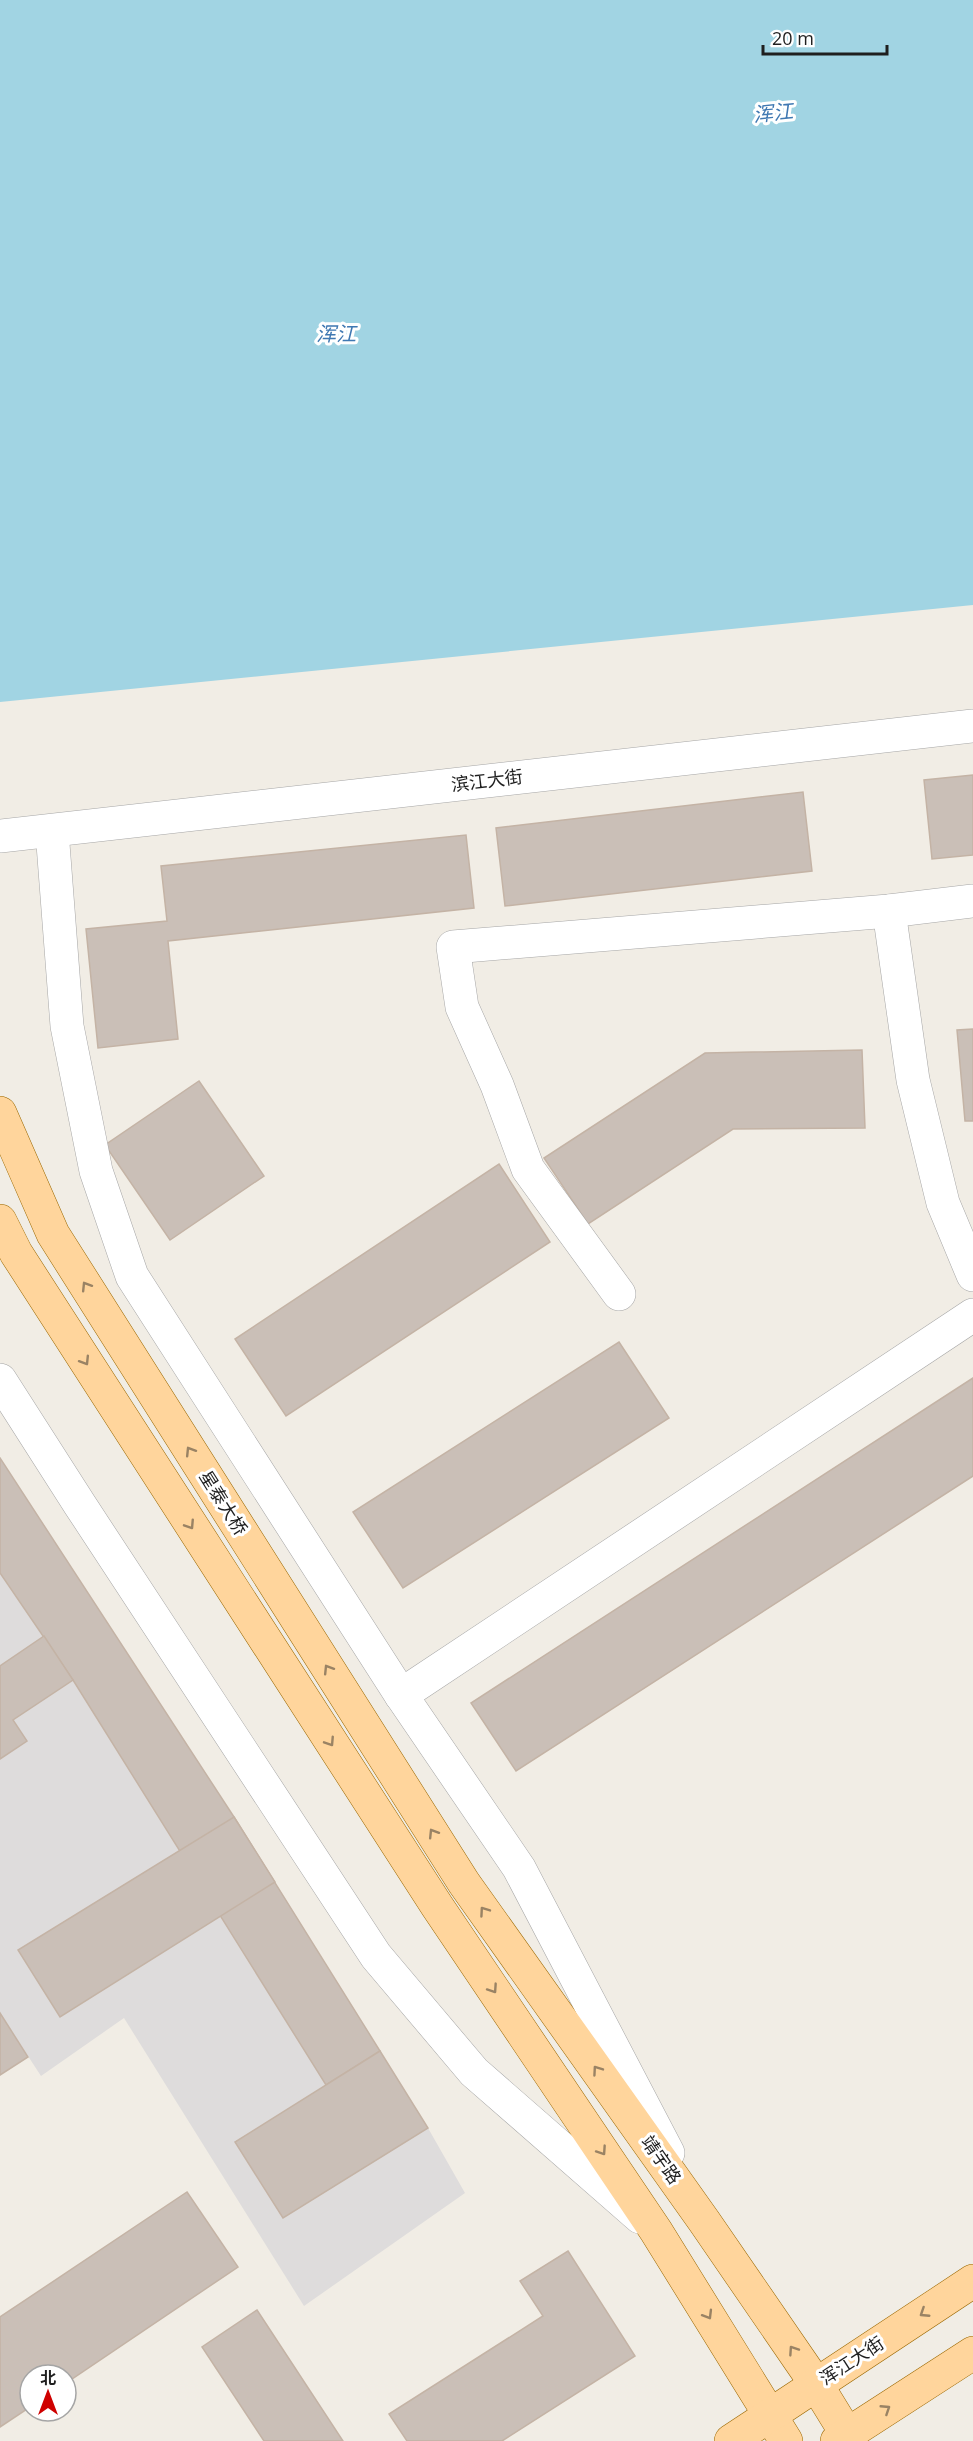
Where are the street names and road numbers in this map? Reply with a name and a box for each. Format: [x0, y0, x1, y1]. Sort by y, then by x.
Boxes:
street label: 滨江大街 [450, 764, 524, 796]
street label: 星泰大桥 [195, 1466, 253, 1539]
street label: 靖宇路 [637, 2130, 687, 2188]
street label: 浑江大街 [815, 2330, 888, 2390]

